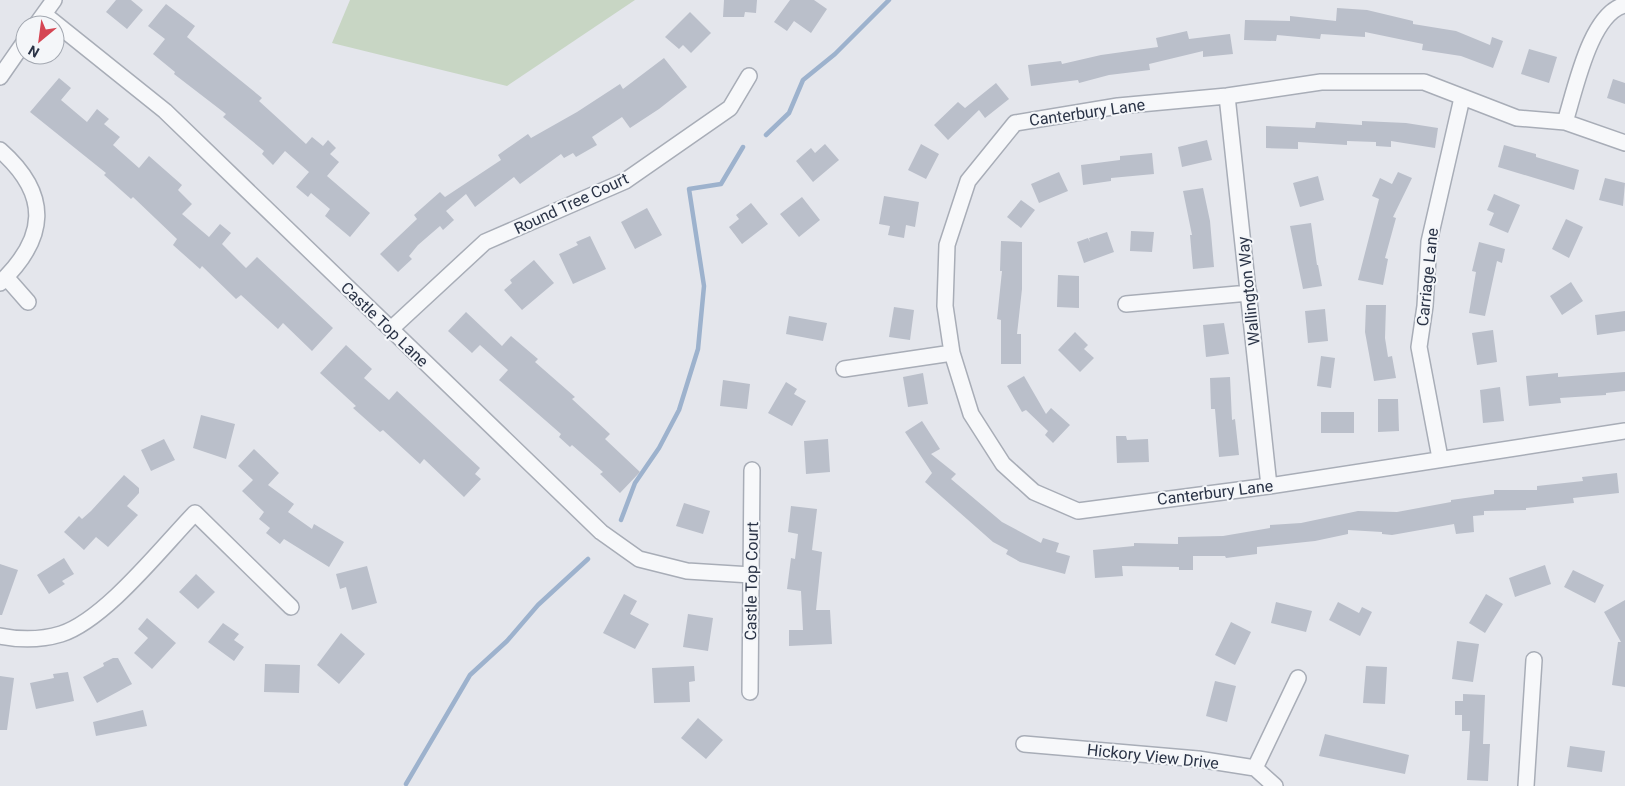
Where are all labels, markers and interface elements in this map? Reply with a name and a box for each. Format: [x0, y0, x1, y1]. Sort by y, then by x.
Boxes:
north arrow [15, 15, 65, 65]
text: N [25, 42, 42, 61]
street label: Canterbury Lane [1028, 95, 1146, 130]
street label: Round Tree Court [511, 169, 631, 238]
street label: Carriage Lane [1413, 227, 1442, 327]
street label: Wallington Way [1233, 235, 1264, 346]
street label: Castle Top Lane [337, 278, 432, 371]
street label: Canterbury Lane [1156, 476, 1274, 509]
street label: Castle Top Court [741, 521, 762, 641]
street label: Hickory View Drive [1086, 740, 1220, 773]

